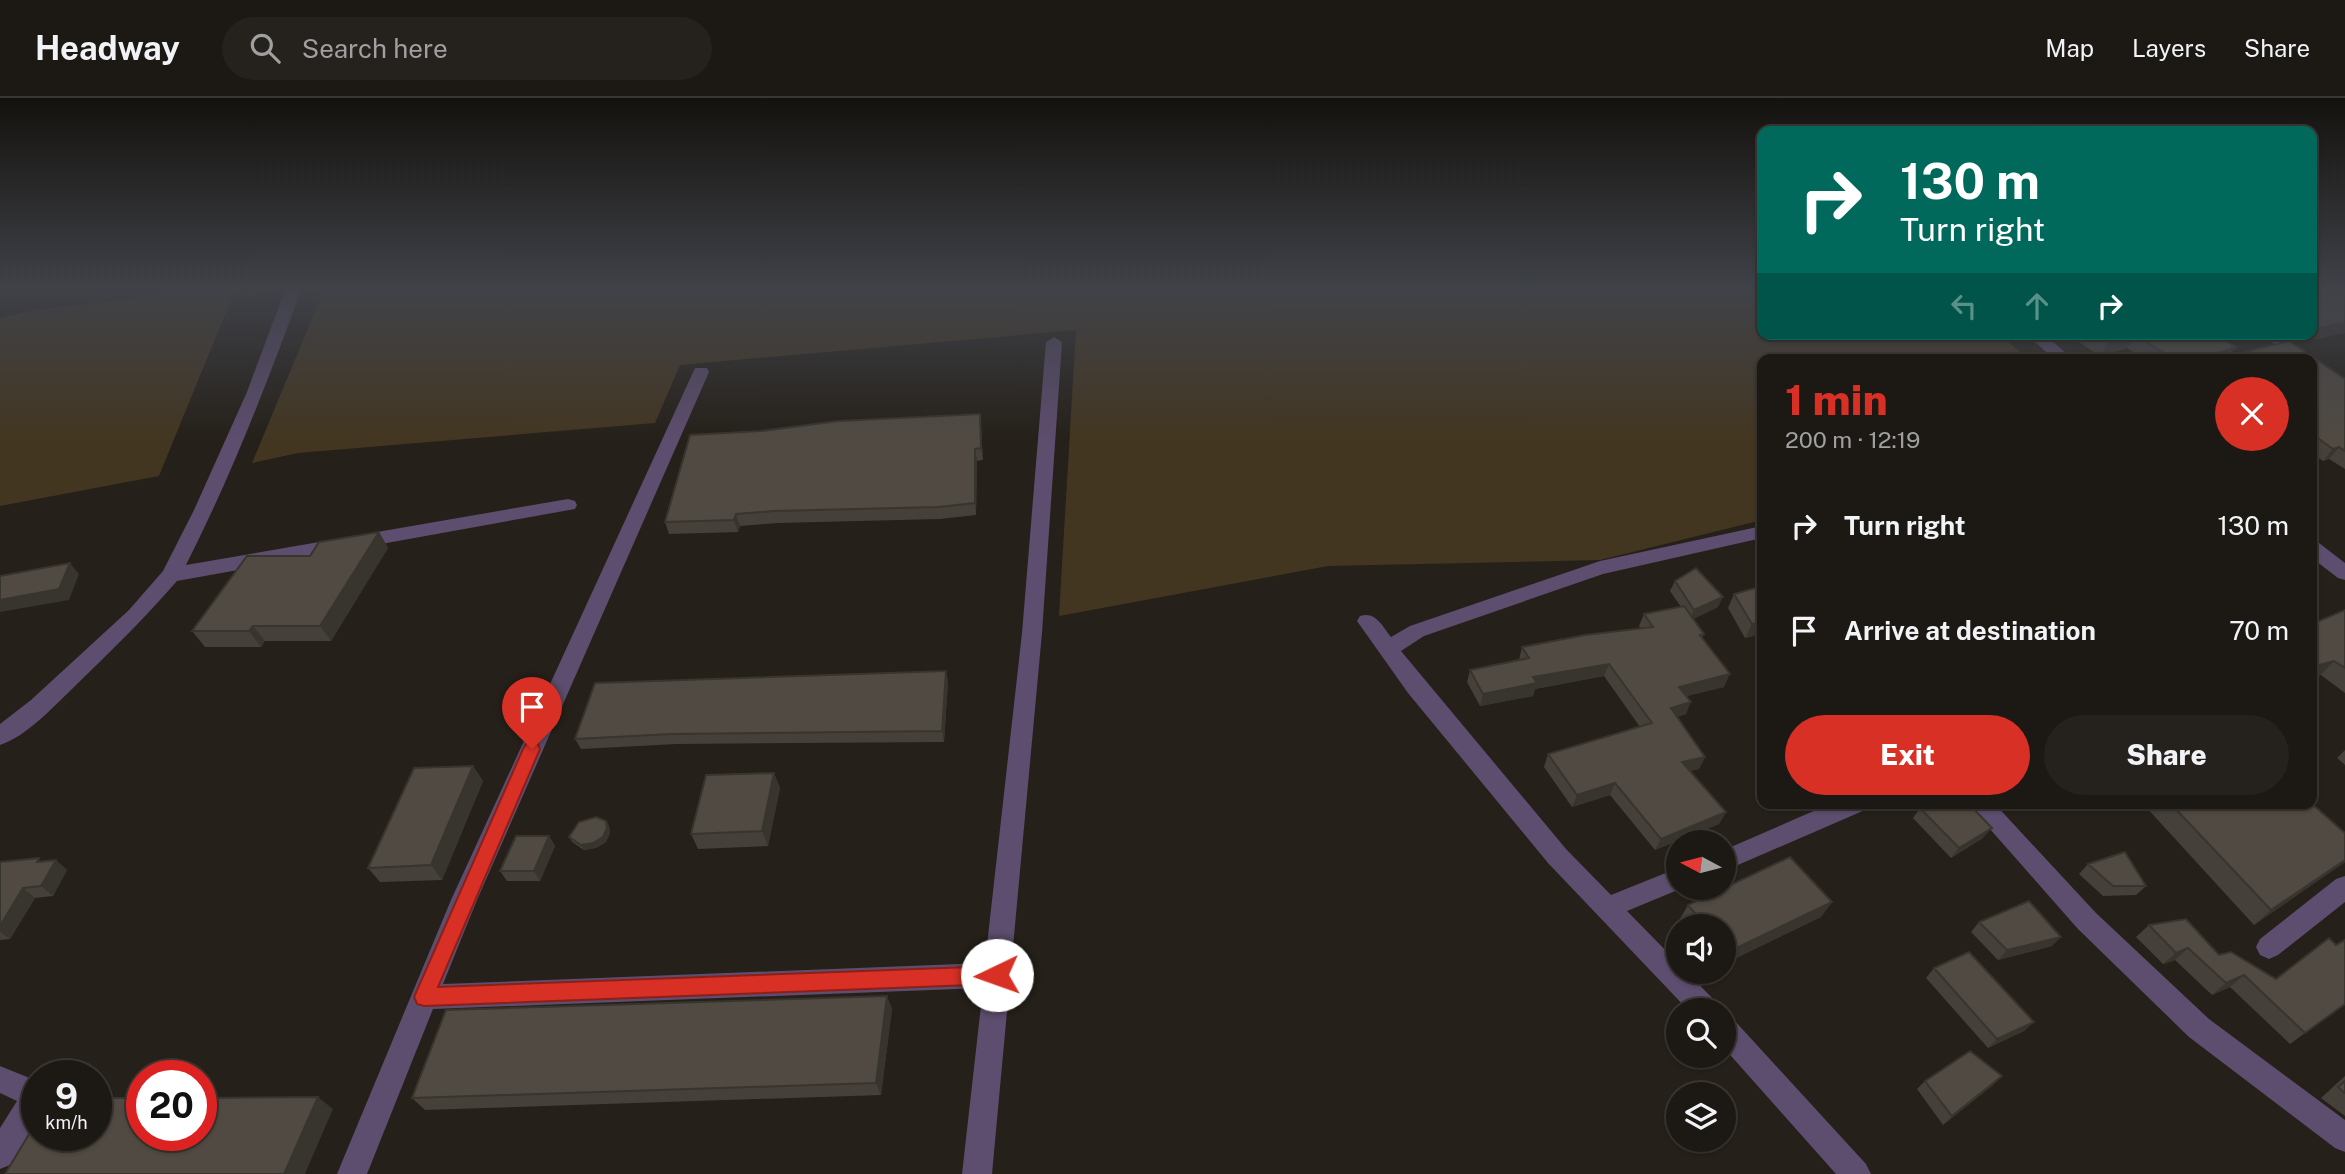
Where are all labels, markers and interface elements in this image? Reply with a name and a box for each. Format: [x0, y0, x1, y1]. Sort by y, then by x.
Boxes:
search box [222, 17, 712, 80]
text: Headway [35, 29, 180, 67]
icon: search [246, 29, 284, 67]
text: Search here [302, 33, 448, 64]
text: Map [2045, 34, 2094, 62]
text: Layers [2132, 34, 2206, 62]
text: Share [2244, 34, 2310, 62]
text: 130 m [1900, 152, 2040, 210]
icon: right [1785, 154, 1876, 245]
text: Turn right [1900, 211, 2045, 248]
icon: left [1945, 287, 1983, 325]
icon: ahead [2018, 287, 2056, 325]
icon: right [2091, 287, 2129, 325]
text: 1 min [1785, 375, 1888, 424]
button: close [2215, 377, 2289, 451]
text: 200 m · 12:19 [1785, 426, 1920, 453]
icon: right [1785, 507, 1823, 545]
text: Turn right [1844, 510, 1966, 541]
text: 130 m [2217, 510, 2289, 541]
icon: arrive [1785, 612, 1823, 650]
text: Arrive at destination [1844, 615, 2096, 646]
text: 70 m [2229, 615, 2289, 646]
pin [502, 677, 562, 749]
icon: arrive [513, 688, 551, 726]
button: Exit [1785, 715, 2030, 795]
button: Share [2044, 715, 2289, 795]
north arrow [1666, 830, 1736, 900]
map controls [1666, 830, 1736, 1152]
button: sound [1666, 914, 1736, 984]
position arrow [960, 938, 1034, 1012]
button: search [1666, 998, 1736, 1068]
speed limit sign: 20 [126, 1060, 217, 1151]
text: 9 [55, 1076, 78, 1117]
button: layers [1666, 1082, 1736, 1152]
text: km/h [45, 1112, 88, 1133]

